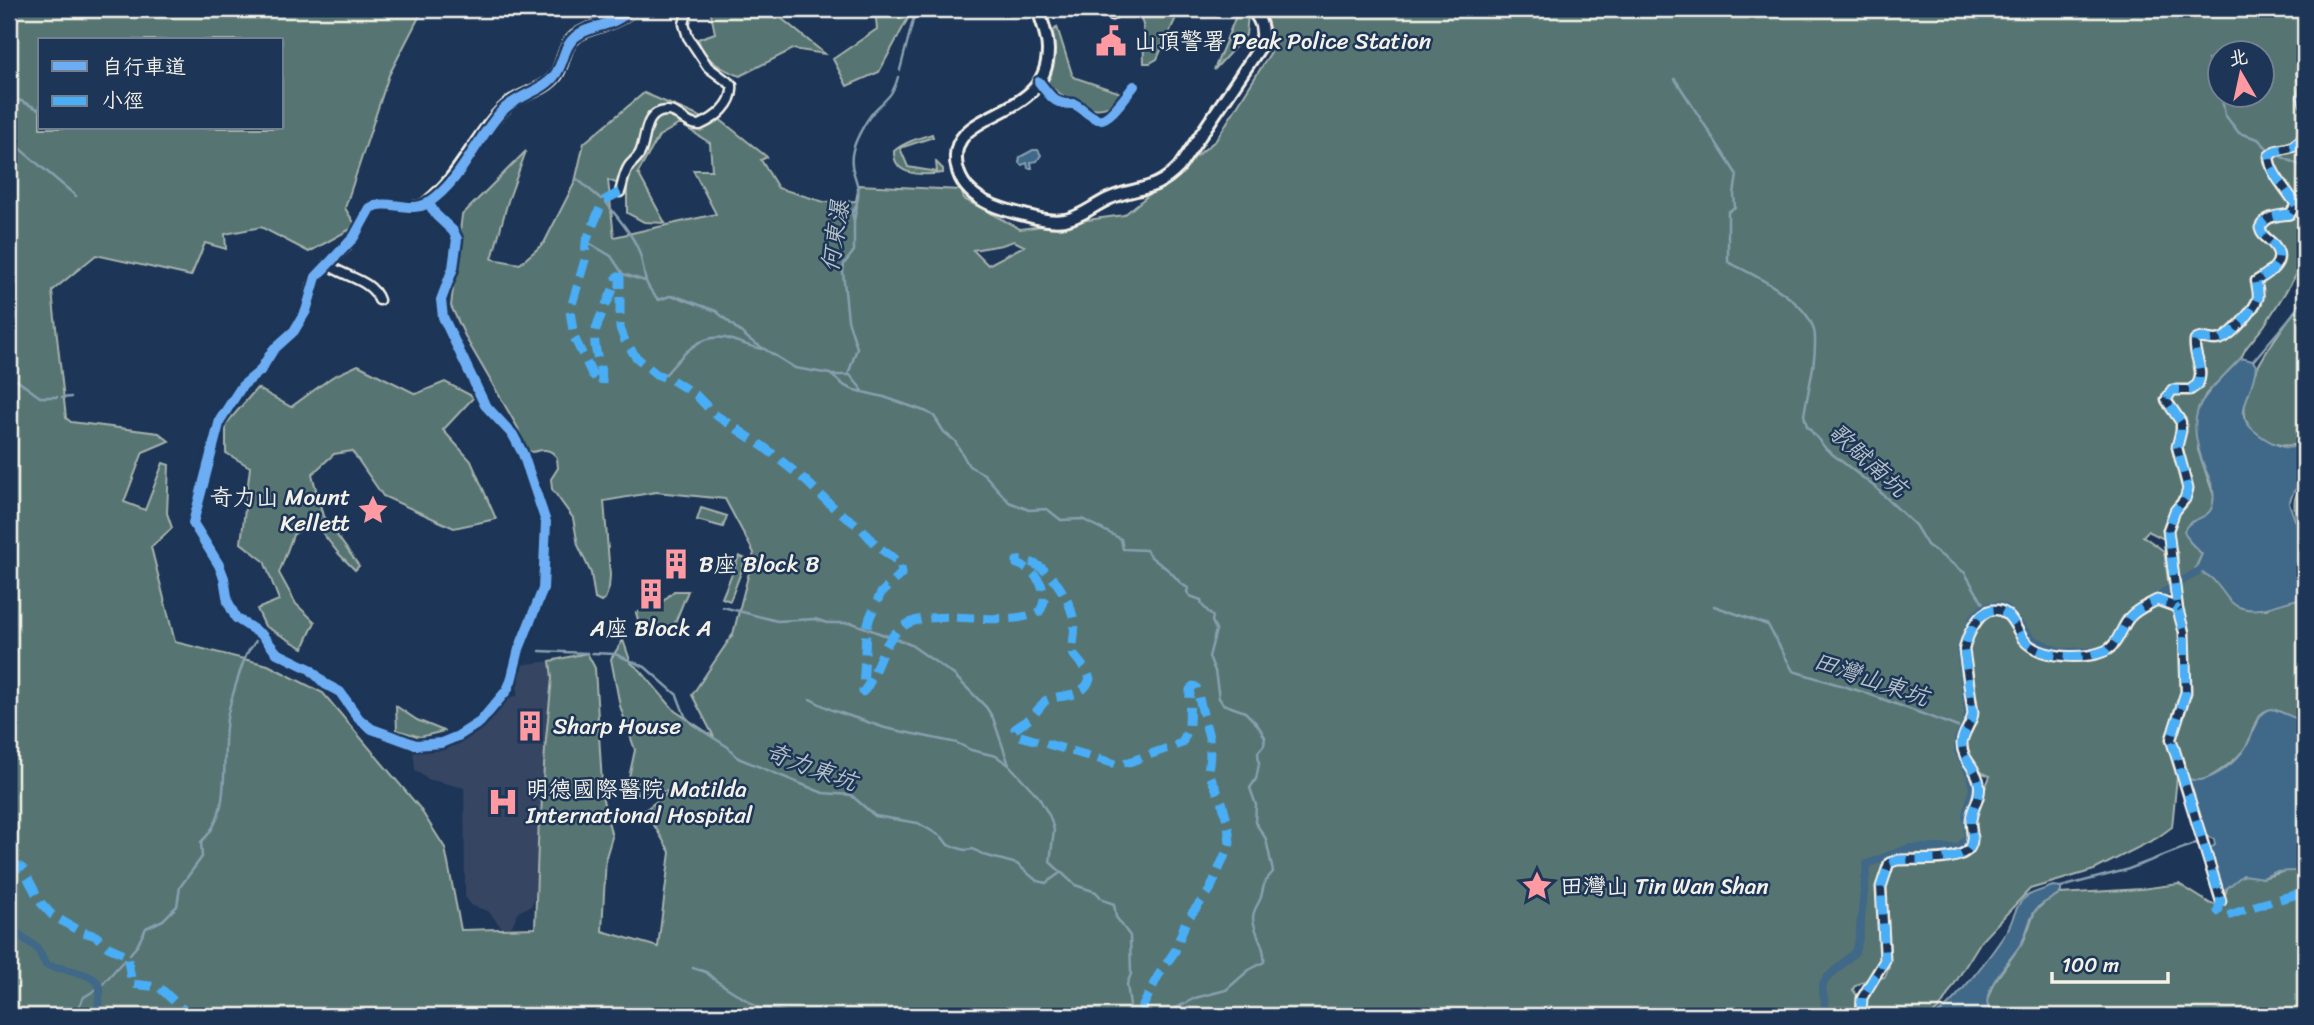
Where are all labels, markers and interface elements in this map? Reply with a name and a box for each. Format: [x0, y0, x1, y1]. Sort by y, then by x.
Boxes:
place label: 山頂警署 Peak Police Station [1134, 21, 1432, 62]
public building icon: 山頂警署 Peak Police Station [1094, 24, 1128, 58]
legend [38, 38, 284, 130]
north arrow [2206, 38, 2276, 108]
text: 北 [2226, 40, 2250, 75]
text: 自行車道 [102, 48, 186, 86]
text: 小徑 [102, 82, 144, 120]
water label: 何東瀑 [809, 196, 862, 275]
water label: 歌賦南坑 [1818, 412, 1920, 510]
place label: 奇力山 Mount Kellett [210, 477, 350, 544]
place icon: 奇力山 Mount Kellett [356, 493, 390, 527]
place label: B座 Block B [699, 544, 820, 585]
building icon: B座 Block B [659, 547, 693, 581]
building icon: A座 Block A [634, 577, 668, 611]
place label: A座 Block A [589, 608, 712, 649]
water label: 田灣山東坑 [1807, 640, 1937, 719]
place label: Sharp House [553, 706, 681, 747]
building icon: Sharp House [513, 709, 547, 743]
water label: 奇力東坑 [759, 731, 866, 804]
place label: 明德國際醫院 Matilda International Hospital [525, 769, 753, 836]
hospital icon: 明德國際醫院 Matilda International Hospital [486, 785, 520, 819]
place label: 田灣山 Tin Wan Shan [1560, 866, 1769, 907]
place icon: 田灣山 Tin Wan Shan [1520, 869, 1554, 903]
scale bar [2052, 941, 2167, 985]
text: 100 m [2062, 946, 2119, 984]

